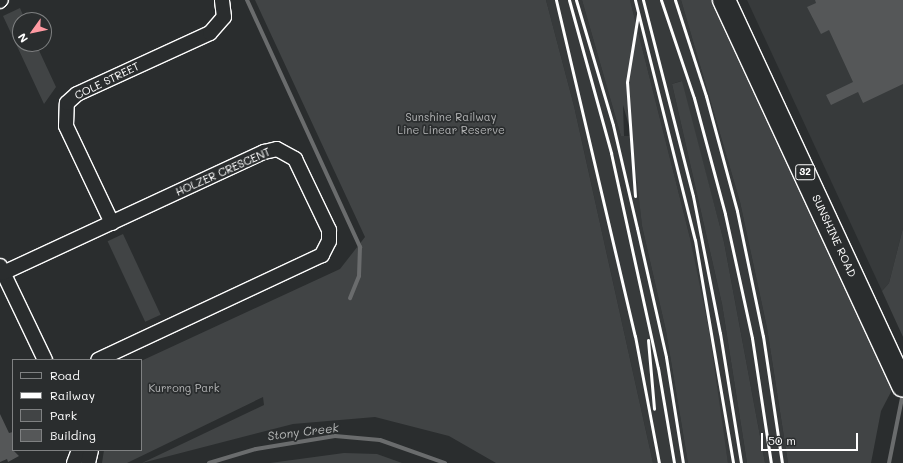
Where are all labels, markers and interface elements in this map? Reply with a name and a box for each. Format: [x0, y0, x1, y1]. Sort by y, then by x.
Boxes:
north arrow [12, 12, 52, 52]
text: N [14, 31, 31, 46]
street label: COLE STREET [73, 60, 141, 102]
park label: Sunshine Railway Line Linear Reserve [397, 111, 505, 137]
street label: HOLZER CRESCENT [174, 145, 272, 199]
road number: 32 [795, 164, 815, 180]
street label: SUNSHINE ROAD [809, 193, 859, 279]
legend [12, 359, 142, 451]
text: Road [50, 367, 80, 383]
park label: Kurrong Park [148, 381, 220, 395]
text: Railway [50, 387, 95, 403]
text: Park [50, 407, 77, 423]
water label: Stony Creek [267, 420, 339, 444]
scale bar [763, 425, 860, 451]
text: Building [50, 427, 96, 443]
text: 50 m [768, 432, 796, 448]

